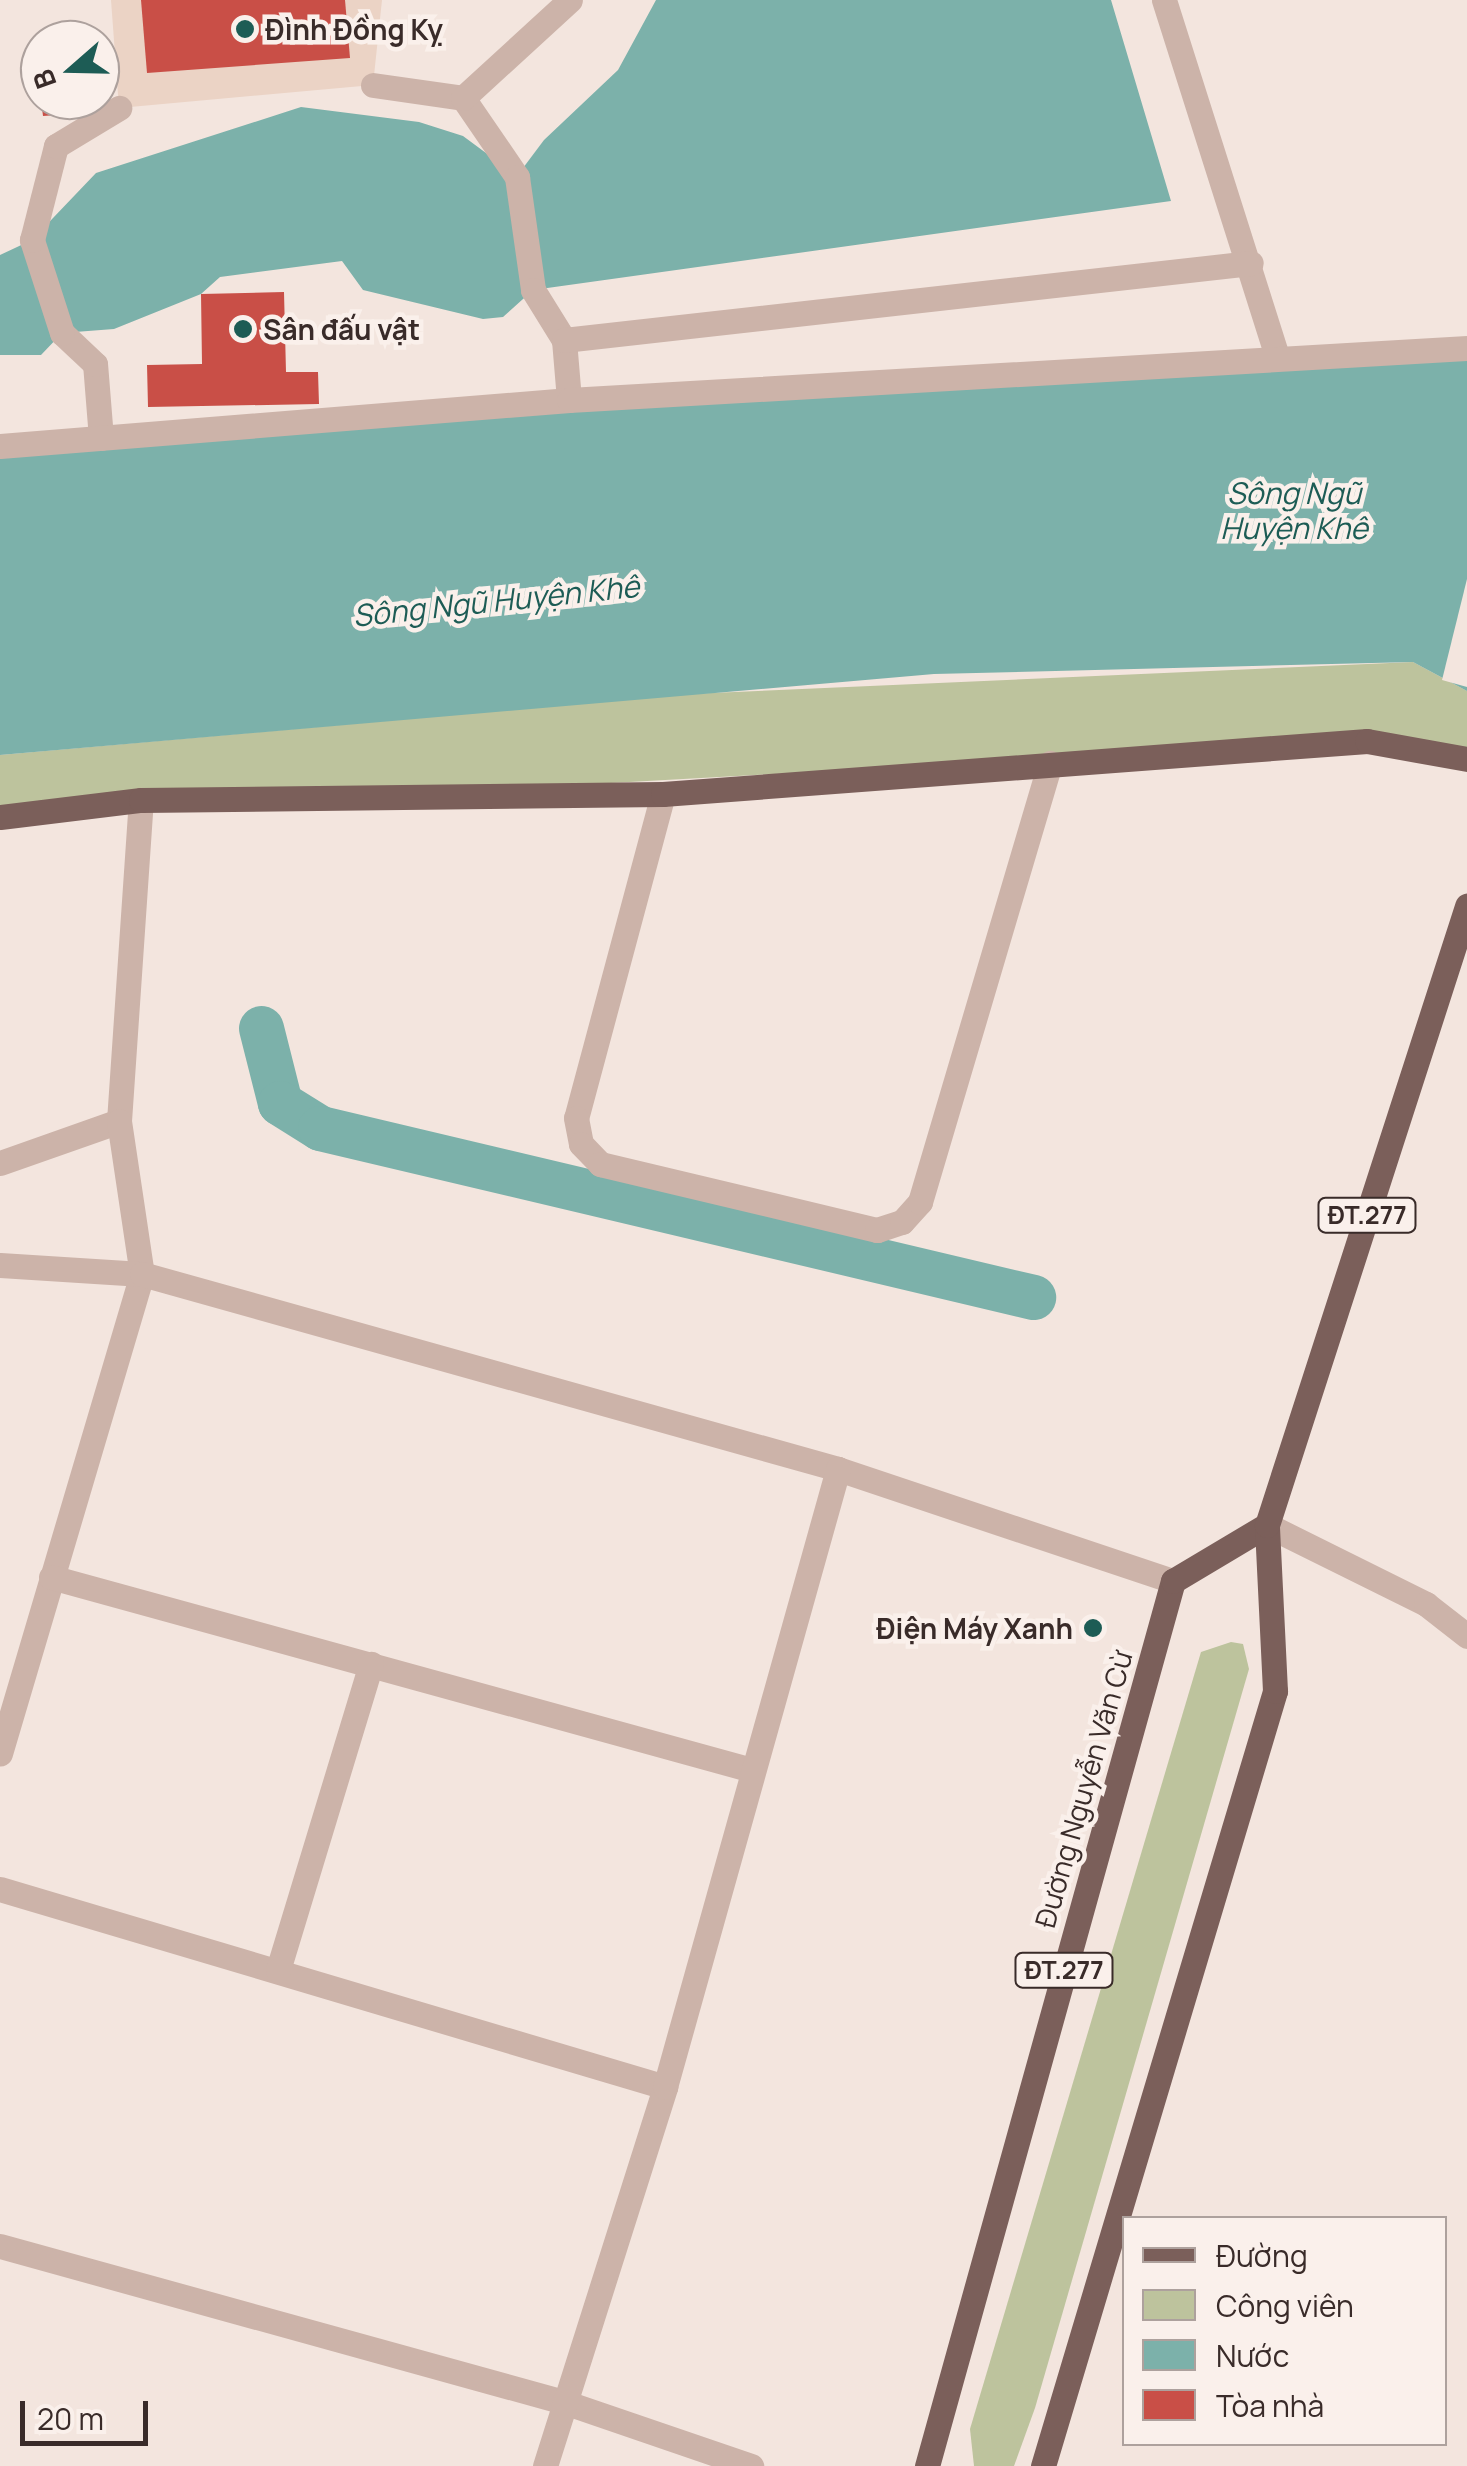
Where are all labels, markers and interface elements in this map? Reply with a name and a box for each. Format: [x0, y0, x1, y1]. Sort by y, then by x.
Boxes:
place label: Đình Đồng Kỵ [265, 12, 443, 46]
marker: Đình Đồng Kỵ [234, 18, 256, 40]
north arrow [20, 20, 120, 120]
text: B [23, 65, 65, 94]
place label: Sân đấu vật [263, 312, 420, 346]
marker: Sân đấu vật [232, 318, 254, 340]
water label: Sông Ngũ Huyện Khê [1220, 475, 1368, 546]
water label: Sông Ngũ Huyện Khê [351, 568, 641, 634]
road number: ĐT.277 [1317, 1195, 1417, 1235]
place label: Điện Máy Xanh [876, 1611, 1073, 1645]
marker: Điện Máy Xanh [1082, 1617, 1104, 1639]
street label: Đường Nguyễn Văn Cừ [1027, 1647, 1139, 1931]
road number: ĐT.277 [1014, 1950, 1114, 1990]
legend [1122, 2216, 1447, 2446]
text: Đường [1216, 2235, 1308, 2276]
text: Công viên [1216, 2285, 1354, 2326]
text: Nước [1216, 2335, 1289, 2376]
scale bar [25, 2381, 152, 2443]
text: Tòa nhà [1216, 2385, 1324, 2426]
text: 20 m [37, 2398, 104, 2439]

